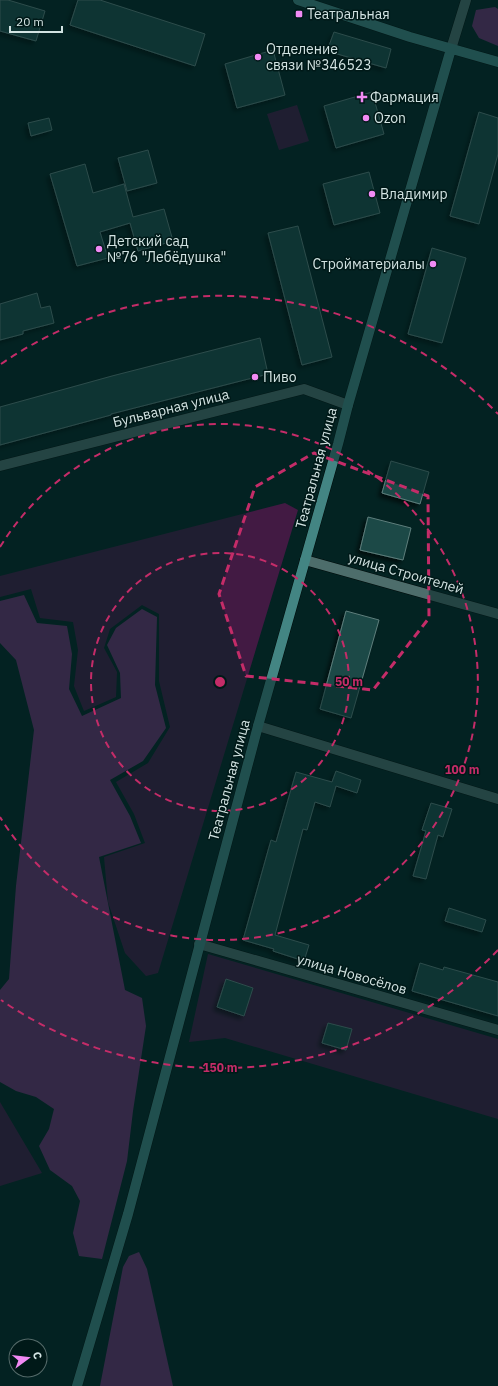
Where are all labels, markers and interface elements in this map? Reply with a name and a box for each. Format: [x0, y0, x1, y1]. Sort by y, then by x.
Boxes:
place label: Театральная [307, 5, 390, 23]
scale bar [10, 8, 62, 34]
marker: Театральная [294, 9, 304, 19]
text: 20 m [16, 14, 44, 29]
place label: Отделение связи №346523 [266, 40, 372, 74]
marker: Отделение связи №346523 [253, 52, 263, 62]
place label: Фармация [370, 88, 439, 106]
marker: Фармация [357, 92, 367, 102]
place label: Ozon [374, 109, 406, 127]
marker: Ozon [361, 113, 371, 123]
place label: Владимир [380, 185, 448, 203]
marker: Владимир [367, 189, 377, 199]
place label: Детский сад №76 "Лебёдушка" [107, 232, 226, 266]
marker: Детский сад №76 "Лебёдушка" [94, 244, 104, 254]
place label: Стройматериалы [312, 255, 425, 273]
marker: Стройматериалы [428, 259, 438, 269]
place label: Пиво [263, 368, 297, 386]
marker: Пиво [250, 372, 260, 382]
street label: Бульварная улица [111, 385, 232, 431]
street label: Театральная улица [291, 405, 341, 531]
street label: улица Строителей [346, 548, 466, 598]
text: 50 m [335, 674, 363, 689]
centre of rings [213, 675, 227, 689]
street label: Театральная улица [204, 717, 254, 843]
text: 100 m [444, 762, 480, 777]
street label: улица Новосёлов [295, 950, 409, 998]
text: 150 m [202, 1060, 238, 1075]
north arrow [8, 1338, 48, 1378]
text: С [30, 1350, 45, 1361]

